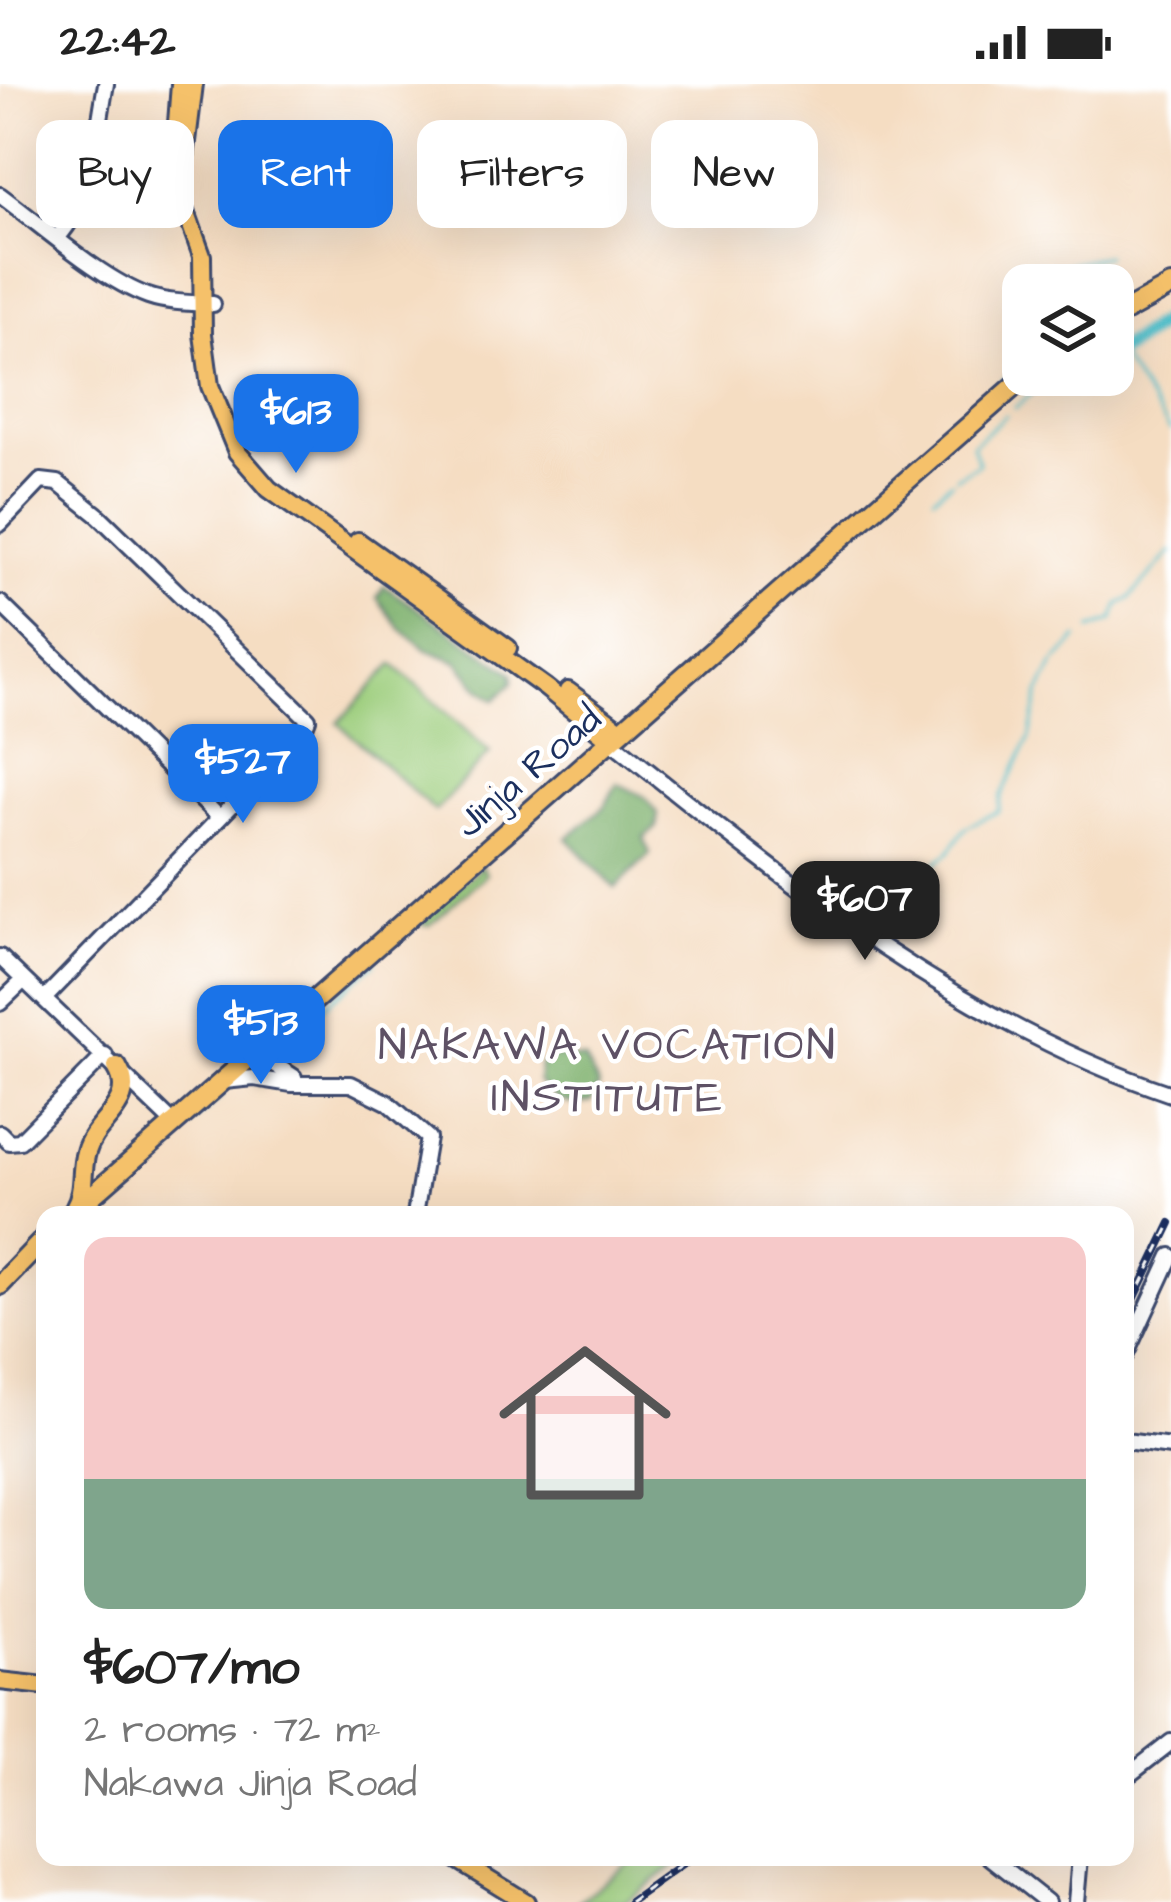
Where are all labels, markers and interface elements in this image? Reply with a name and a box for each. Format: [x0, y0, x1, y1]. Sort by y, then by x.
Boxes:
text: 22:42 [60, 11, 175, 73]
chip: Buy [36, 120, 194, 228]
chip: Rent [218, 120, 393, 228]
chip: Filters [417, 120, 627, 228]
chip: New [651, 120, 818, 228]
map controls [1002, 264, 1134, 396]
button: layers [1002, 264, 1134, 396]
pin: $613 [225, 374, 367, 476]
text: $613 [261, 386, 332, 440]
street label: Jinja Road [444, 693, 614, 851]
pin: $527 [172, 724, 314, 826]
text: $527 [195, 736, 291, 790]
pin: $607 [794, 861, 936, 963]
text: $607 [818, 873, 912, 927]
pin: $513 [190, 985, 332, 1087]
text: $513 [224, 997, 298, 1051]
district label: NAKAWA VOCATION INSTITUTE [378, 1015, 838, 1129]
icon: home [477, 1315, 693, 1531]
text: $607/mo [84, 1633, 300, 1704]
text: 2 rooms · 72 m² [84, 1704, 381, 1758]
text: Nakawa Jinja Road [84, 1758, 417, 1812]

